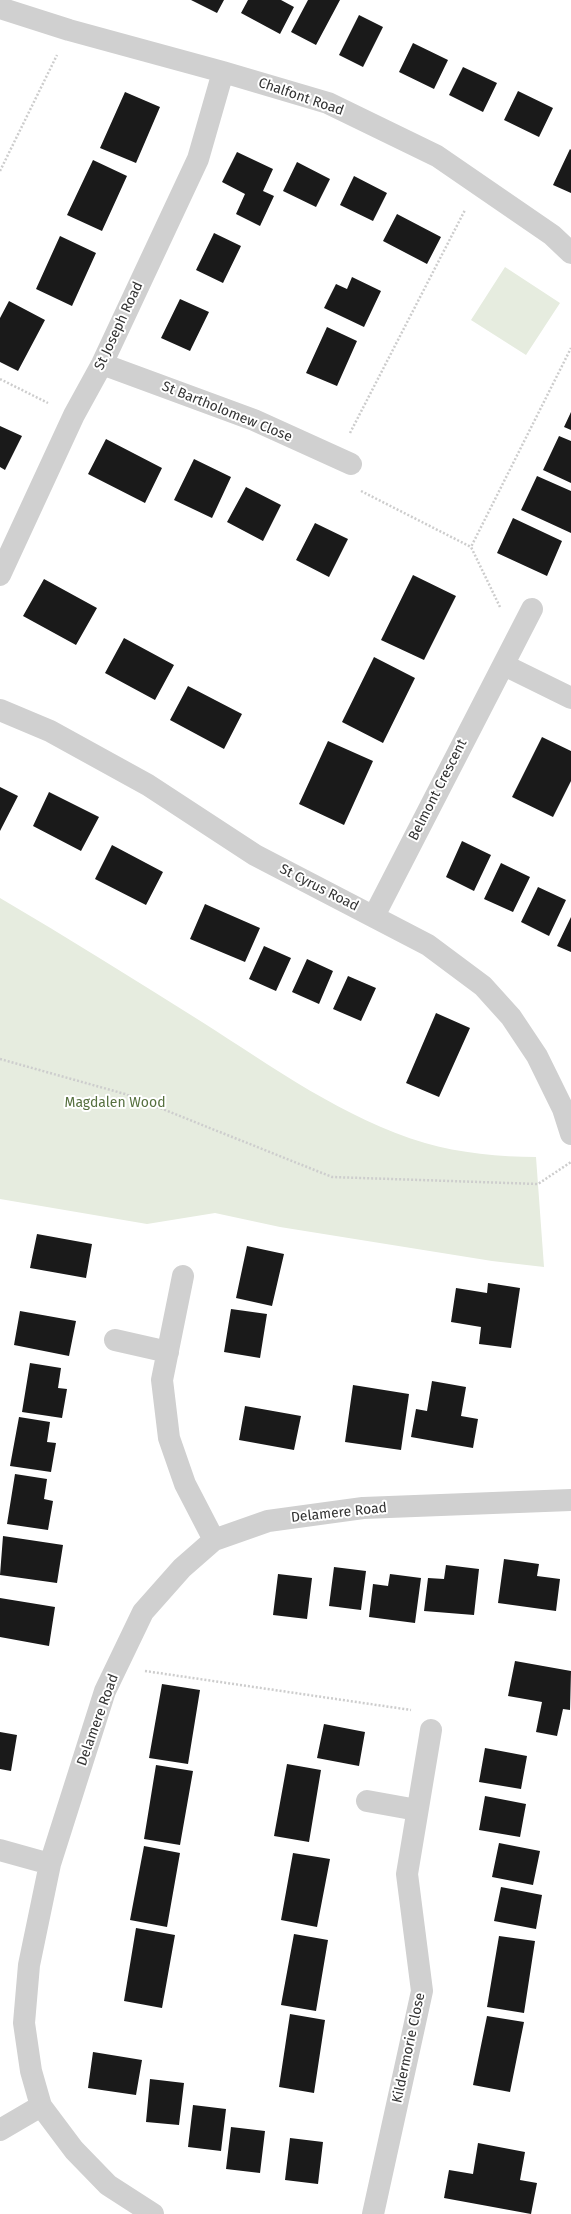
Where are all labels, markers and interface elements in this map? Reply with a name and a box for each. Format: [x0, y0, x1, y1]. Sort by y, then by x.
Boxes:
street label: Chalfont Road [256, 74, 346, 120]
street label: St Joseph Road [91, 279, 147, 373]
street label: St Bartholomew Close [159, 378, 295, 446]
street label: Belmont Crescent [405, 737, 471, 843]
street label: St Cyrus Road [277, 861, 361, 915]
park label: Magdalen Wood [65, 1095, 165, 1111]
street label: Delamere Road [290, 1500, 388, 1526]
street label: Delamere Road [74, 1672, 122, 1768]
street label: Kildermorie Close [389, 1991, 429, 2105]

